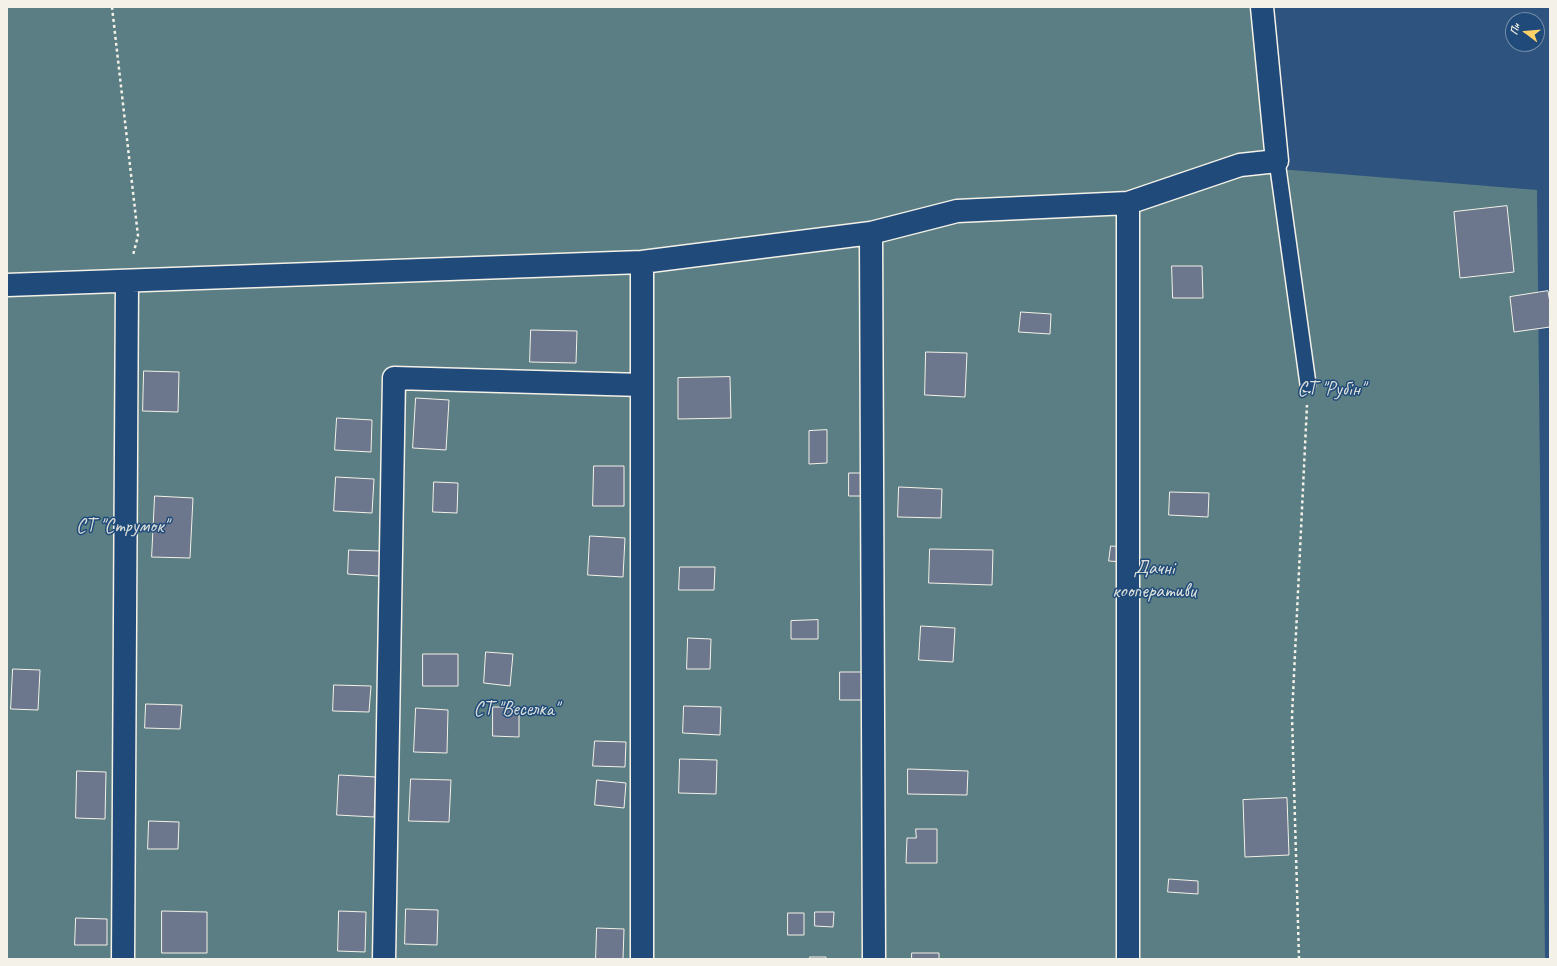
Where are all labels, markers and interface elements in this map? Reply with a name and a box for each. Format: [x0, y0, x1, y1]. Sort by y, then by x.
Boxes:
north arrow [1505, 12, 1545, 52]
text: Пн [1506, 22, 1523, 36]
park label: СТ "Рубін" [1297, 378, 1365, 402]
park label: СТ "Струмок" [76, 515, 168, 539]
park label: Дачні кооперативи [1112, 557, 1196, 604]
park label: СТ "Веселка" [474, 698, 558, 722]

